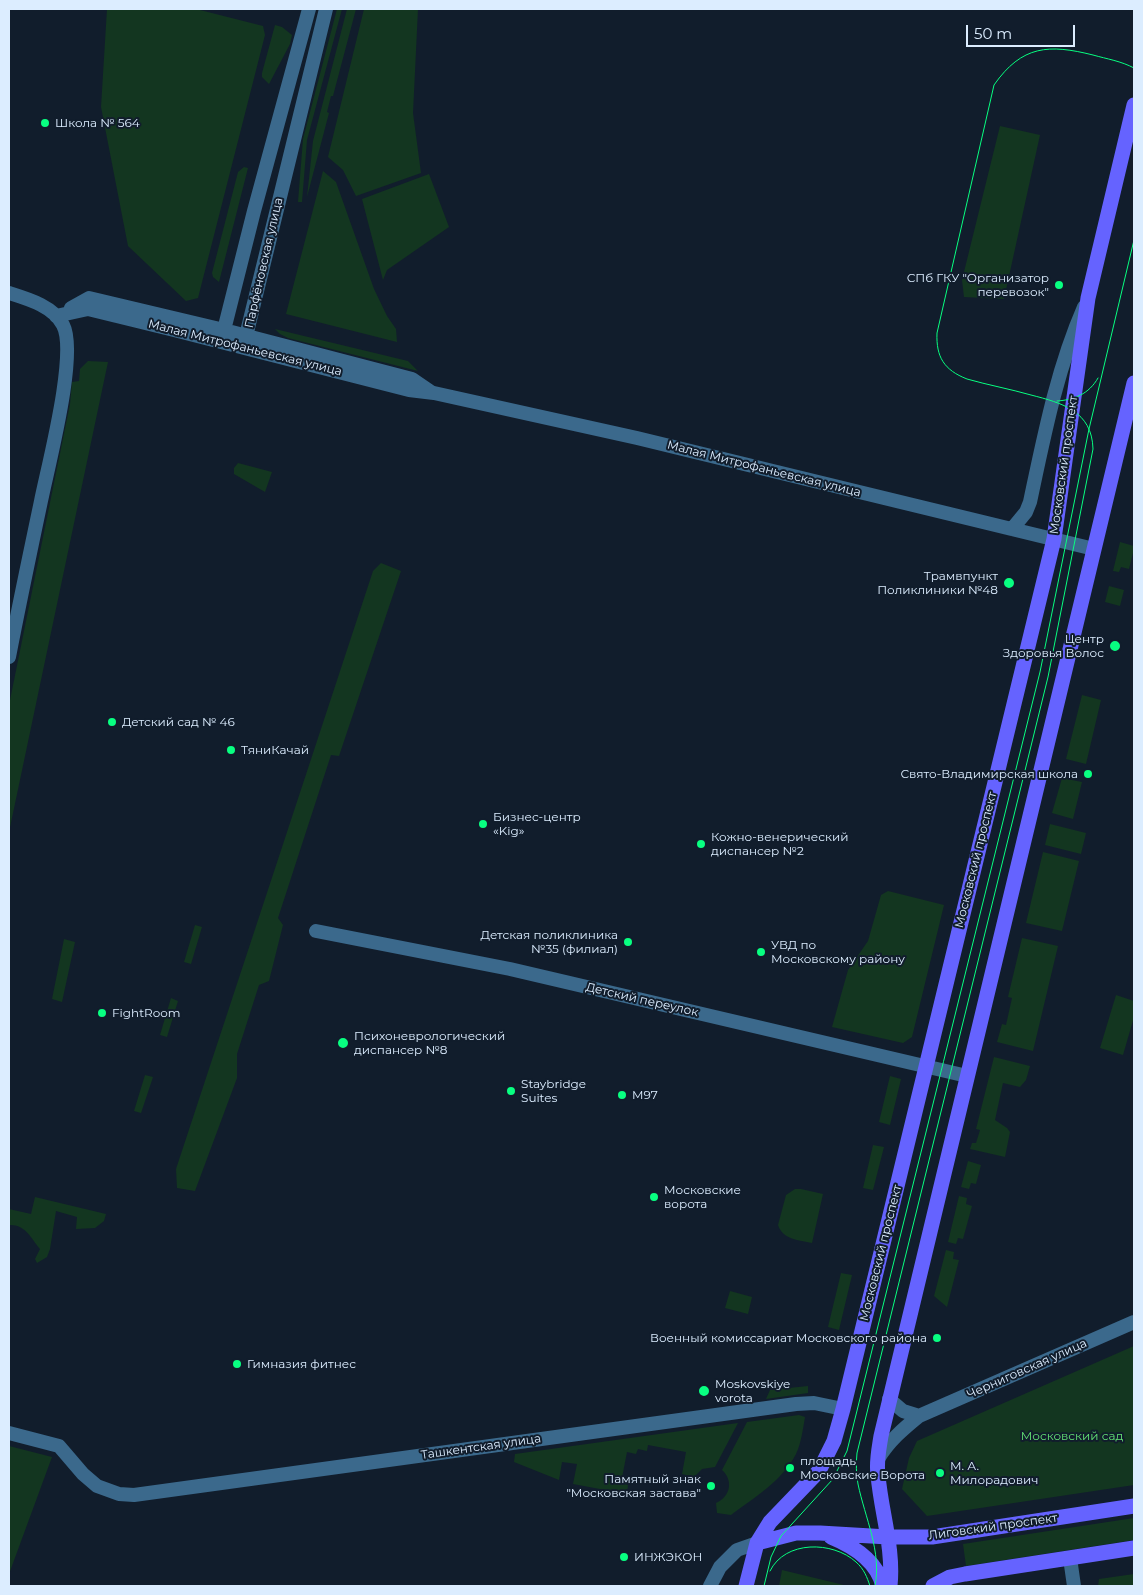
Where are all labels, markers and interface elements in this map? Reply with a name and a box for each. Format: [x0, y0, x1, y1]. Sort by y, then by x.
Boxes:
scale bar [968, 15, 1077, 47]
text: 50 m [974, 24, 1012, 43]
place label: Школа № 564 [55, 116, 140, 130]
marker: Школа № 564 [39, 117, 51, 129]
street label: Парфёновская улица [242, 196, 286, 330]
place label: СПб ГКУ "Организатор перевозок" [907, 271, 1049, 299]
marker: СПб ГКУ "Организатор перевозок" [1053, 279, 1065, 291]
street label: Малая Митрофаньевская улица [147, 317, 343, 379]
street label: Московский проспект [1047, 395, 1081, 535]
street label: Малая Митрофаньевская улица [666, 438, 862, 500]
place label: Трамвпункт Поликлиники №48 [877, 569, 998, 597]
marker: Трамвпункт Поликлиники №48 [1002, 576, 1016, 590]
place label: Центр Здоровья Волос [1003, 632, 1104, 660]
marker: Центр Здоровья Волос [1108, 639, 1122, 653]
place label: Детский сад № 46 [122, 715, 235, 729]
marker: Детский сад № 46 [106, 716, 118, 728]
place label: ТяниКачай [241, 743, 309, 757]
marker: ТяниКачай [225, 744, 237, 756]
place label: Свято-Владимирская школа [900, 767, 1078, 781]
marker: Свято-Владимирская школа [1082, 768, 1094, 780]
street label: Московский проспект [952, 790, 1000, 930]
place label: Бизнес-центр «Kig» [493, 810, 581, 838]
marker: Бизнес-центр «Kig» [477, 818, 489, 830]
place label: Кожно-венерический диспансер №2 [711, 830, 848, 858]
marker: Кожно-венерический диспансер №2 [695, 838, 707, 850]
place label: Детская поликлиника №35 (филиал) [481, 928, 618, 956]
marker: Детская поликлиника №35 (филиал) [622, 936, 634, 948]
place label: УВД по Московскому району [771, 938, 905, 966]
marker: УВД по Московскому району [755, 946, 767, 958]
street label: Детский переулок [584, 980, 700, 1020]
place label: FightRoom [112, 1006, 180, 1020]
marker: FightRoom [96, 1007, 108, 1019]
place label: Психоневрологический диспансер №8 [354, 1029, 505, 1057]
marker: Психоневрологический диспансер №8 [336, 1036, 350, 1050]
place label: Staybridge Suites [521, 1077, 586, 1105]
marker: Staybridge Suites [505, 1085, 517, 1097]
place label: M97 [632, 1088, 658, 1102]
marker: M97 [616, 1089, 628, 1101]
place label: Московские ворота [664, 1183, 741, 1211]
street label: Московский проспект [857, 1183, 905, 1323]
marker: Московские ворота [648, 1191, 660, 1203]
place label: Военный комиссариат Московского района [650, 1331, 927, 1345]
marker: Военный комиссариат Московского района [931, 1332, 943, 1344]
street label: Черниговская улица [965, 1336, 1089, 1402]
place label: Гимназия фитнес [247, 1357, 356, 1371]
marker: Гимназия фитнес [231, 1358, 243, 1370]
place label: Moskovskiye vorota [715, 1377, 790, 1405]
marker: Moskovskiye vorota [697, 1384, 711, 1398]
park label: Московский сад [1021, 1429, 1123, 1443]
street label: Ташкентская улица [420, 1431, 542, 1463]
place label: площадь Московские Ворота [800, 1454, 925, 1482]
place label: М. А. Милорадович [950, 1459, 1038, 1487]
marker: площадь Московские Ворота [784, 1462, 796, 1474]
marker: М. А. Милорадович [934, 1467, 946, 1479]
place label: Памятный знак "Московская застава" [566, 1472, 701, 1500]
marker: Памятный знак "Московская застава" [705, 1480, 717, 1492]
street label: Лиговский проспект [928, 1511, 1058, 1543]
place label: ИНЖЭКОН [634, 1550, 702, 1564]
marker: ИНЖЭКОН [618, 1551, 630, 1563]

